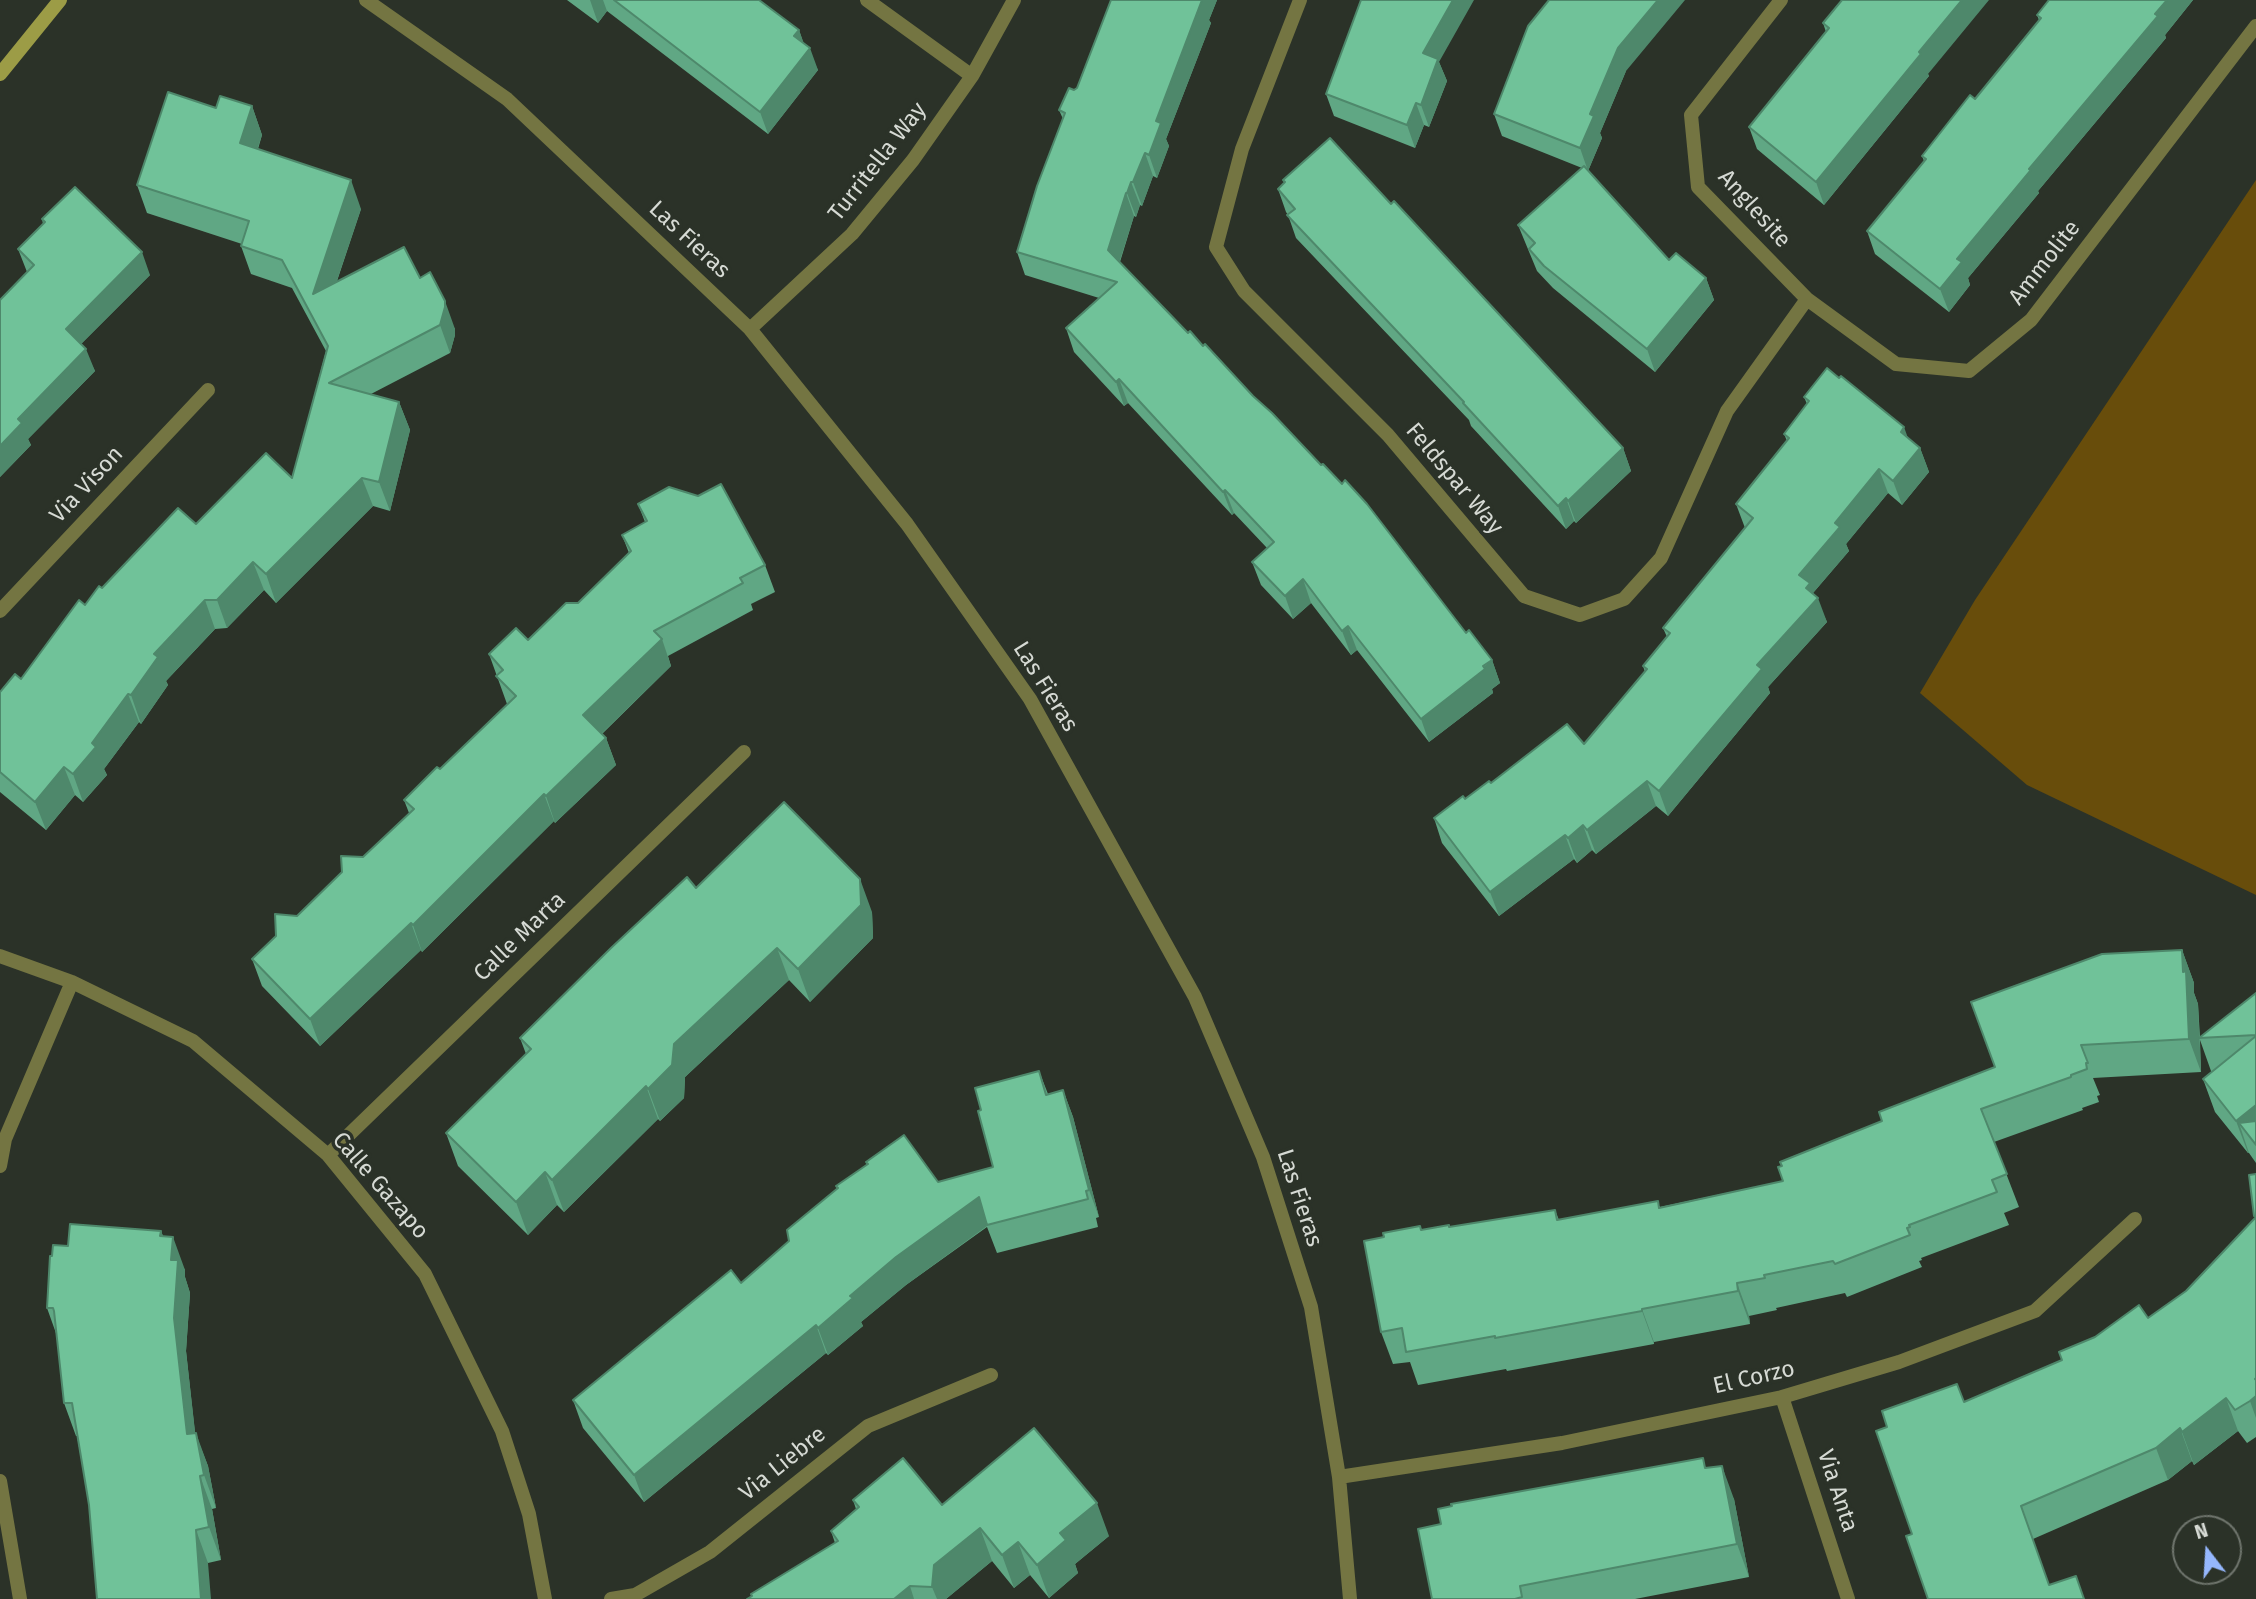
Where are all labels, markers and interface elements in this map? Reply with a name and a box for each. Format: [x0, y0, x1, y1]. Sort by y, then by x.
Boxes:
street label: Turritella Way [823, 97, 933, 227]
street label: Anglesite [1712, 164, 1796, 254]
street label: Las Fieras [643, 195, 735, 285]
street label: Ammolite [2003, 215, 2087, 311]
street label: Feldspar Way [1399, 418, 1509, 540]
street label: Via Vison [45, 441, 129, 529]
street label: Las Fieras [1007, 637, 1083, 737]
street label: Calle Marta [468, 886, 572, 988]
street label: Calle Gazapo [326, 1127, 434, 1245]
street label: Las Fieras [1270, 1146, 1328, 1250]
street label: El Corzo [1711, 1355, 1797, 1401]
street label: Via Liebre [734, 1421, 832, 1507]
street label: Via Anta [1811, 1446, 1863, 1536]
north arrow [2172, 1515, 2242, 1585]
text: N [2192, 1519, 2211, 1544]

